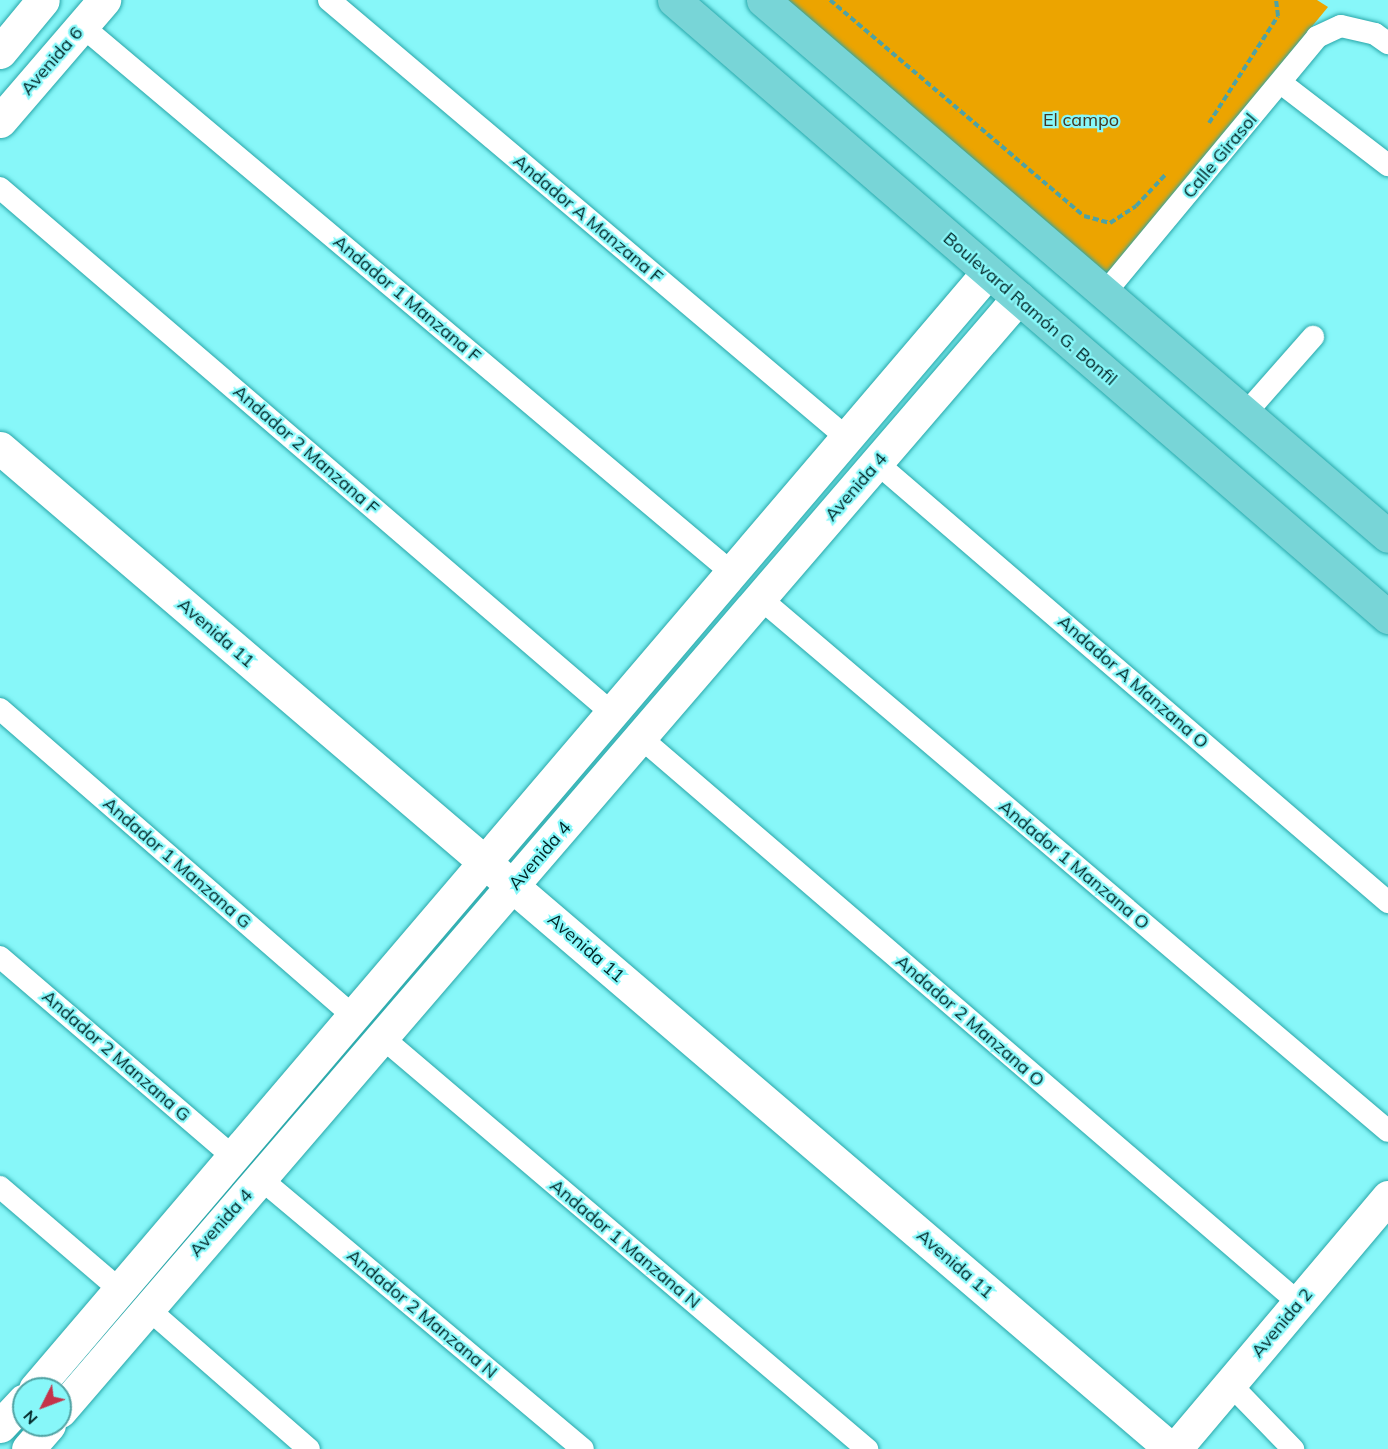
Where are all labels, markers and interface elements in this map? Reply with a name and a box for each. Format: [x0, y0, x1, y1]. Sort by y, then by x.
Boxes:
street label: Avenida 6 [16, 22, 88, 100]
park label: El campo [1043, 109, 1119, 131]
street label: Calle Girasol [1178, 109, 1262, 203]
street label: Andador A Manzana F [509, 150, 667, 288]
street label: Boulevard Ramón G. Bonfil [939, 228, 1121, 390]
street label: Andador 1 Manzana F [329, 231, 485, 367]
street label: Andador 2 Manzana F [229, 381, 383, 519]
street label: Avenida 4 [820, 448, 892, 526]
street label: Avenida 11 [173, 594, 259, 672]
street label: Andador A Manzana O [1053, 611, 1213, 753]
street label: Andador 1 Manzana G [99, 793, 255, 933]
street label: Andador 1 Manzana O [994, 796, 1154, 934]
street label: Avenida 4 [504, 817, 576, 895]
street label: Avenida 11 [543, 909, 629, 987]
street label: Andador 2 Manzana O [891, 951, 1049, 1091]
street label: Andador 2 Manzana G [38, 986, 194, 1126]
street label: Andador 1 Manzana N [545, 1175, 705, 1313]
street label: Avenida 4 [185, 1185, 257, 1261]
street label: Avenida 11 [912, 1225, 998, 1303]
street label: Andador 2 Manzana N [342, 1245, 502, 1383]
street label: Avenida 2 [1247, 1284, 1317, 1362]
north arrow [12, 1377, 72, 1437]
text: N [19, 1407, 42, 1429]

